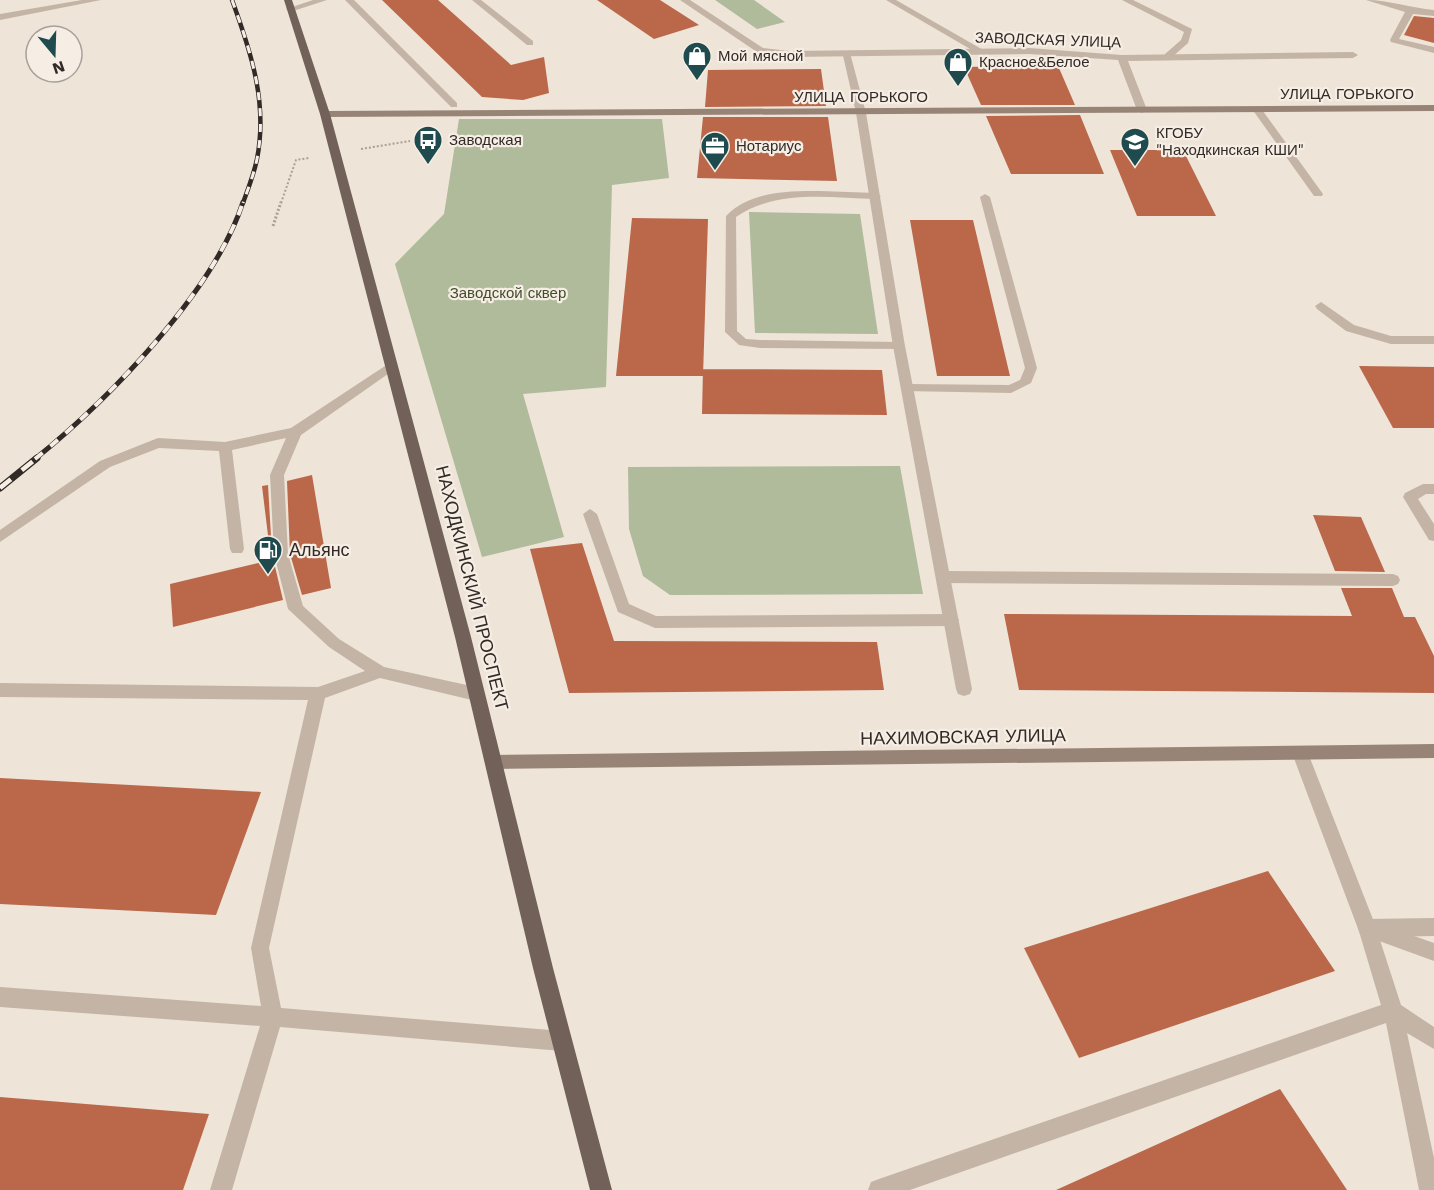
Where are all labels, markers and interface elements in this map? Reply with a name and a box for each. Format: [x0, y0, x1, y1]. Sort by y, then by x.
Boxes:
north arrow [24, 24, 84, 84]
street label: ЗАВОДСКАЯ УЛИЦА [975, 28, 1121, 52]
shop icon: Мой мясной [681, 40, 713, 82]
shop icon: Красное&Белое [942, 46, 974, 88]
place label: Мой мясной [718, 47, 803, 65]
place label: Красное&Белое [979, 53, 1090, 71]
text: N [50, 57, 67, 79]
street label: УЛИЦА ГОРЬКОГО [1280, 85, 1414, 103]
street label: УЛИЦА ГОРЬКОГО [794, 88, 928, 106]
bus stop icon: Заводская [412, 124, 444, 166]
place label: КГОБУ "Находкинская КШИ" [1156, 124, 1304, 159]
school or university icon: КГОБУ "Находкинская КШИ" [1119, 126, 1151, 168]
office icon: Нотариус [699, 130, 731, 172]
place label: Заводская [449, 131, 522, 149]
place label: Нотариус [736, 137, 802, 155]
park label: Заводской сквер [450, 284, 566, 302]
street label: НАХОДКИНСКИЙ ПРОСПЕКТ [432, 463, 513, 713]
fuel station icon: Альянс [252, 534, 284, 576]
place label: Альянс [289, 539, 350, 560]
street label: НАХИМОВСКАЯ УЛИЦА [860, 724, 1066, 749]

